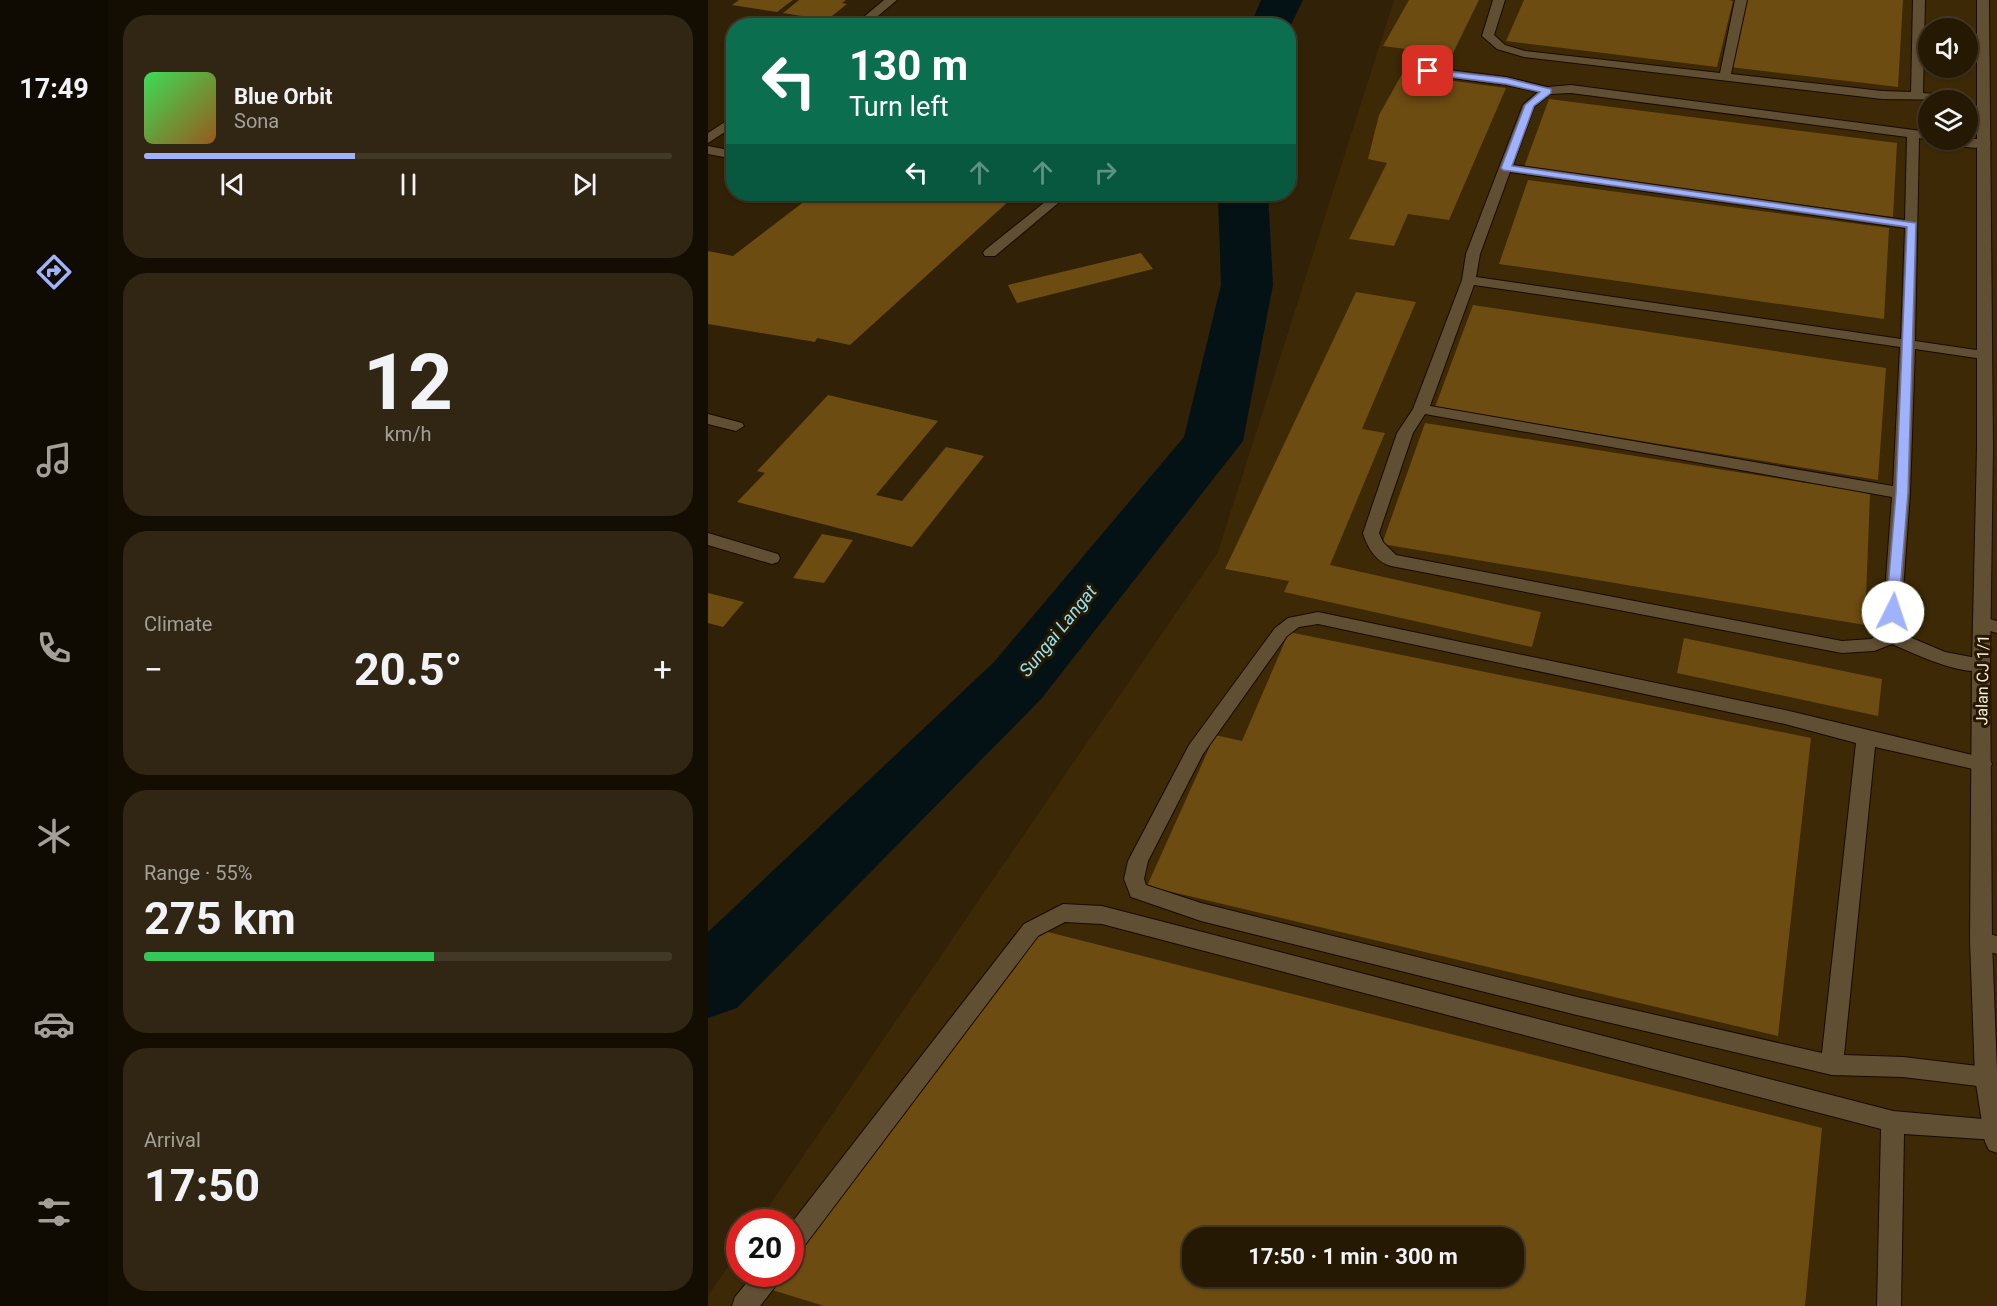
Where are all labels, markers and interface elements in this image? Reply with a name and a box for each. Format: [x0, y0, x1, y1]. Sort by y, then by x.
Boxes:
map controls [1918, 18, 1978, 150]
button: sound [1918, 18, 1978, 78]
text: 130 m [849, 41, 968, 90]
icon: left [750, 42, 828, 120]
pin [1402, 45, 1453, 96]
icon: arrive [1411, 54, 1444, 87]
text: 17:49 [19, 73, 89, 105]
text: Blue Orbit [234, 84, 332, 109]
button: layers [1918, 90, 1978, 150]
text: Turn left [849, 91, 949, 123]
text: Sona [234, 109, 279, 133]
icon: left [900, 156, 933, 189]
icon: ahead [963, 156, 996, 189]
icon: ahead [1026, 156, 1059, 189]
icon: right [1089, 156, 1122, 189]
icon: previous [216, 168, 249, 201]
icon: pause [392, 168, 425, 201]
icon: next [568, 168, 601, 201]
icon: directions [33, 251, 75, 293]
text: 12 [363, 337, 453, 428]
text: km/h [385, 422, 431, 446]
icon: music [33, 439, 75, 481]
position arrow [1861, 580, 1925, 644]
water label: Sungai Langat [1014, 581, 1101, 680]
text: Climate [144, 612, 212, 636]
icon: phone [33, 627, 75, 669]
street label: Jalan CJ 1/1 [1972, 634, 1993, 726]
text: 20.5° [354, 643, 462, 696]
text: − [144, 650, 163, 689]
text: + [653, 650, 672, 689]
icon: climate [33, 815, 75, 857]
text: Range · 55% [144, 861, 252, 885]
text: 275 km [144, 892, 296, 945]
icon: car [33, 1003, 75, 1045]
text: Arrival [144, 1128, 201, 1152]
text: 17:50 [144, 1159, 260, 1212]
icon: filters [33, 1191, 75, 1233]
speed limit sign: 20 [726, 1209, 804, 1287]
text: 17:50 · 1 min · 300 m [1248, 1244, 1458, 1269]

